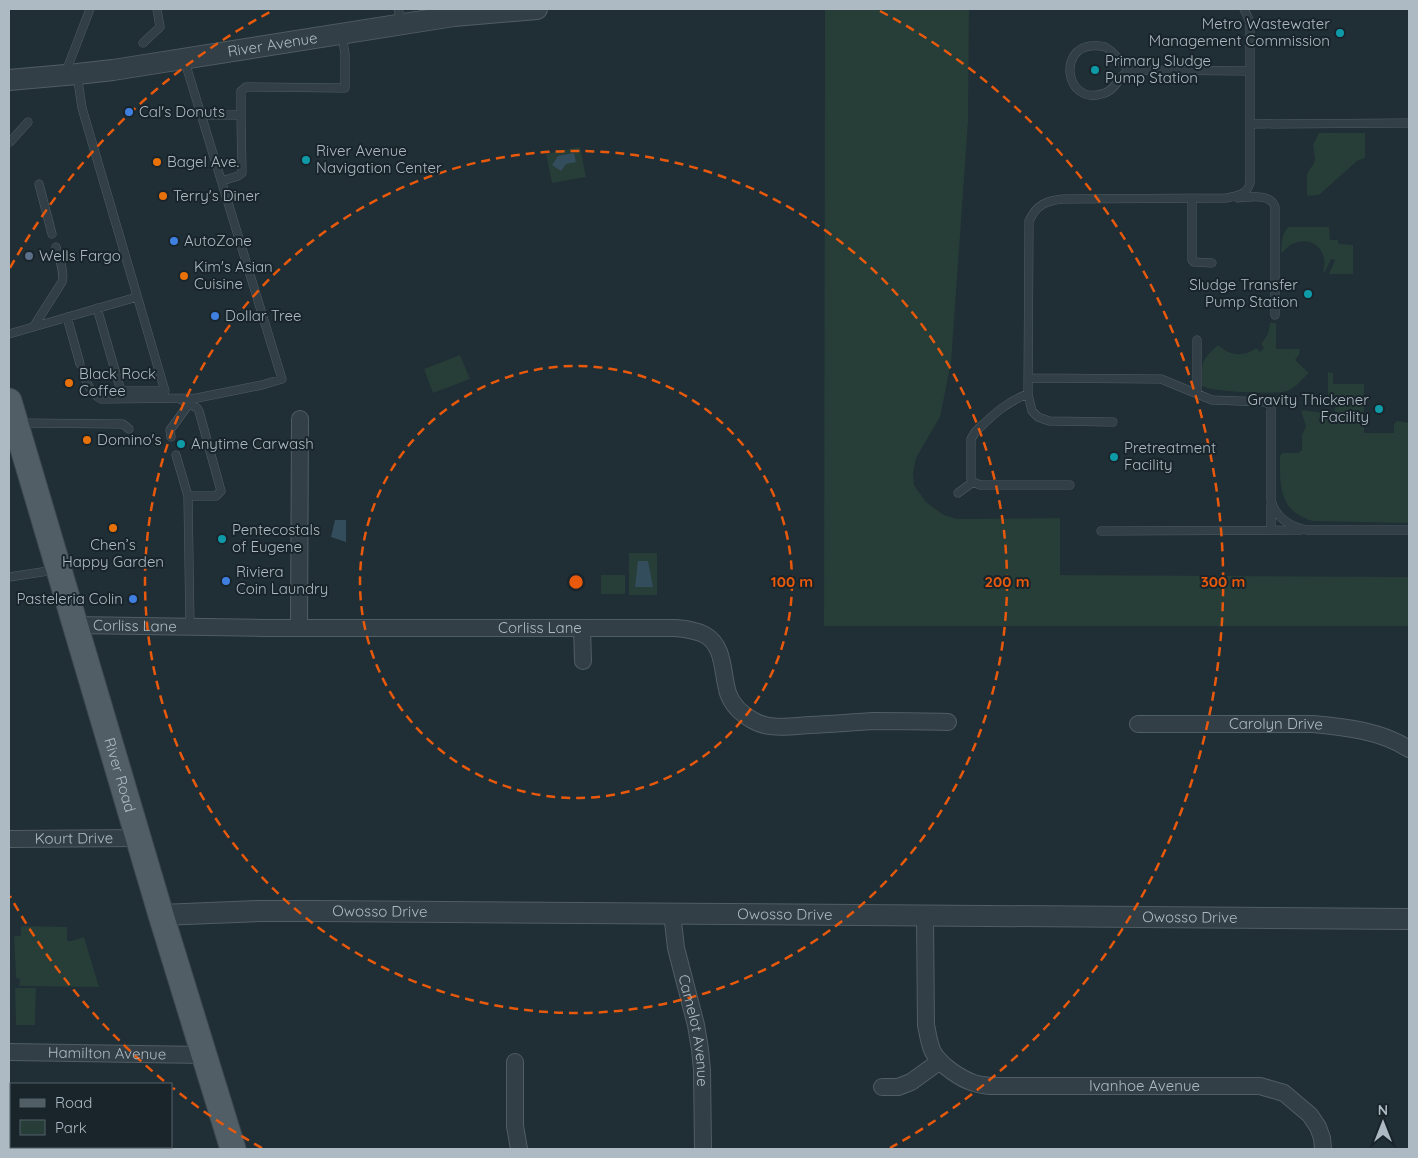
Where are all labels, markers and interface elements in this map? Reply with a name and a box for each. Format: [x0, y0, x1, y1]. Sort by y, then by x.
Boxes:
place label: Metro Wastewater Management Commission [1149, 14, 1330, 50]
marker: Metro Wastewater Management Commission [1334, 27, 1346, 39]
street label: River Avenue [226, 28, 319, 61]
place label: Primary Sludge Pump Station [1105, 51, 1211, 87]
marker: Primary Sludge Pump Station [1089, 64, 1101, 76]
place label: Cal's Donuts [139, 102, 225, 121]
marker: Cal's Donuts [123, 106, 135, 118]
place label: River Avenue Navigation Center [316, 141, 442, 177]
place label: Bagel Ave. [167, 152, 239, 171]
marker: River Avenue Navigation Center [300, 154, 312, 166]
marker: Bagel Ave. [151, 156, 163, 168]
place label: Terry's Diner [173, 186, 260, 205]
marker: Terry's Diner [157, 190, 169, 202]
place label: AutoZone [184, 231, 252, 250]
marker: AutoZone [168, 235, 180, 247]
place label: Wells Fargo [39, 246, 121, 265]
marker: Wells Fargo [23, 250, 35, 262]
place label: Kim's Asian Cuisine [194, 257, 273, 293]
marker: Kim's Asian Cuisine [178, 270, 190, 282]
place label: Sludge Transfer Pump Station [1189, 275, 1298, 311]
marker: Sludge Transfer Pump Station [1302, 288, 1314, 300]
place label: Dollar Tree [225, 306, 301, 325]
marker: Dollar Tree [209, 310, 221, 322]
place label: Black Rock Coffee [79, 364, 156, 400]
marker: Black Rock Coffee [63, 377, 75, 389]
place label: Gravity Thickener Facility [1248, 390, 1369, 426]
marker: Gravity Thickener Facility [1373, 403, 1385, 415]
place label: Domino's [97, 430, 162, 449]
marker: Domino's [81, 434, 93, 446]
place label: Anytime Carwash [191, 434, 314, 453]
marker: Anytime Carwash [175, 438, 187, 450]
place label: Pretreatment Facility [1124, 438, 1216, 474]
marker: Pretreatment Facility [1108, 451, 1120, 463]
place label: Pentecostals of Eugene [232, 520, 320, 556]
marker: Chen’s Happy Garden [107, 522, 119, 534]
marker: Pentecostals of Eugene [216, 533, 228, 545]
place label: Chen’s Happy Garden [62, 535, 164, 571]
place label: Riviera Coin Laundry [236, 562, 328, 598]
text: 100 m [771, 572, 813, 591]
text: 200 m [985, 572, 1030, 591]
text: 300 m [1201, 572, 1245, 591]
centre of rings [567, 573, 585, 591]
marker: Riviera Coin Laundry [220, 575, 232, 587]
place label: Pasteleria Colin [16, 589, 123, 608]
marker: Pasteleria Colin [127, 593, 139, 605]
street label: Corliss Lane [93, 615, 177, 636]
street label: Corliss Lane [498, 618, 582, 637]
street label: Carolyn Drive [1229, 714, 1324, 734]
street label: River Road [100, 735, 140, 814]
street label: Kourt Drive [35, 828, 113, 848]
street label: Owosso Drive [332, 901, 428, 921]
street label: Owosso Drive [737, 904, 833, 924]
street label: Owosso Drive [1142, 907, 1238, 927]
street label: Camelot Avenue [674, 972, 712, 1087]
street label: Hamilton Avenue [48, 1043, 166, 1063]
street label: Ivanhoe Avenue [1089, 1076, 1200, 1095]
legend [10, 1083, 172, 1148]
text: Road [55, 1093, 92, 1112]
north arrow [1358, 1098, 1408, 1148]
text: N [1378, 1101, 1388, 1119]
text: Park [55, 1118, 87, 1137]

